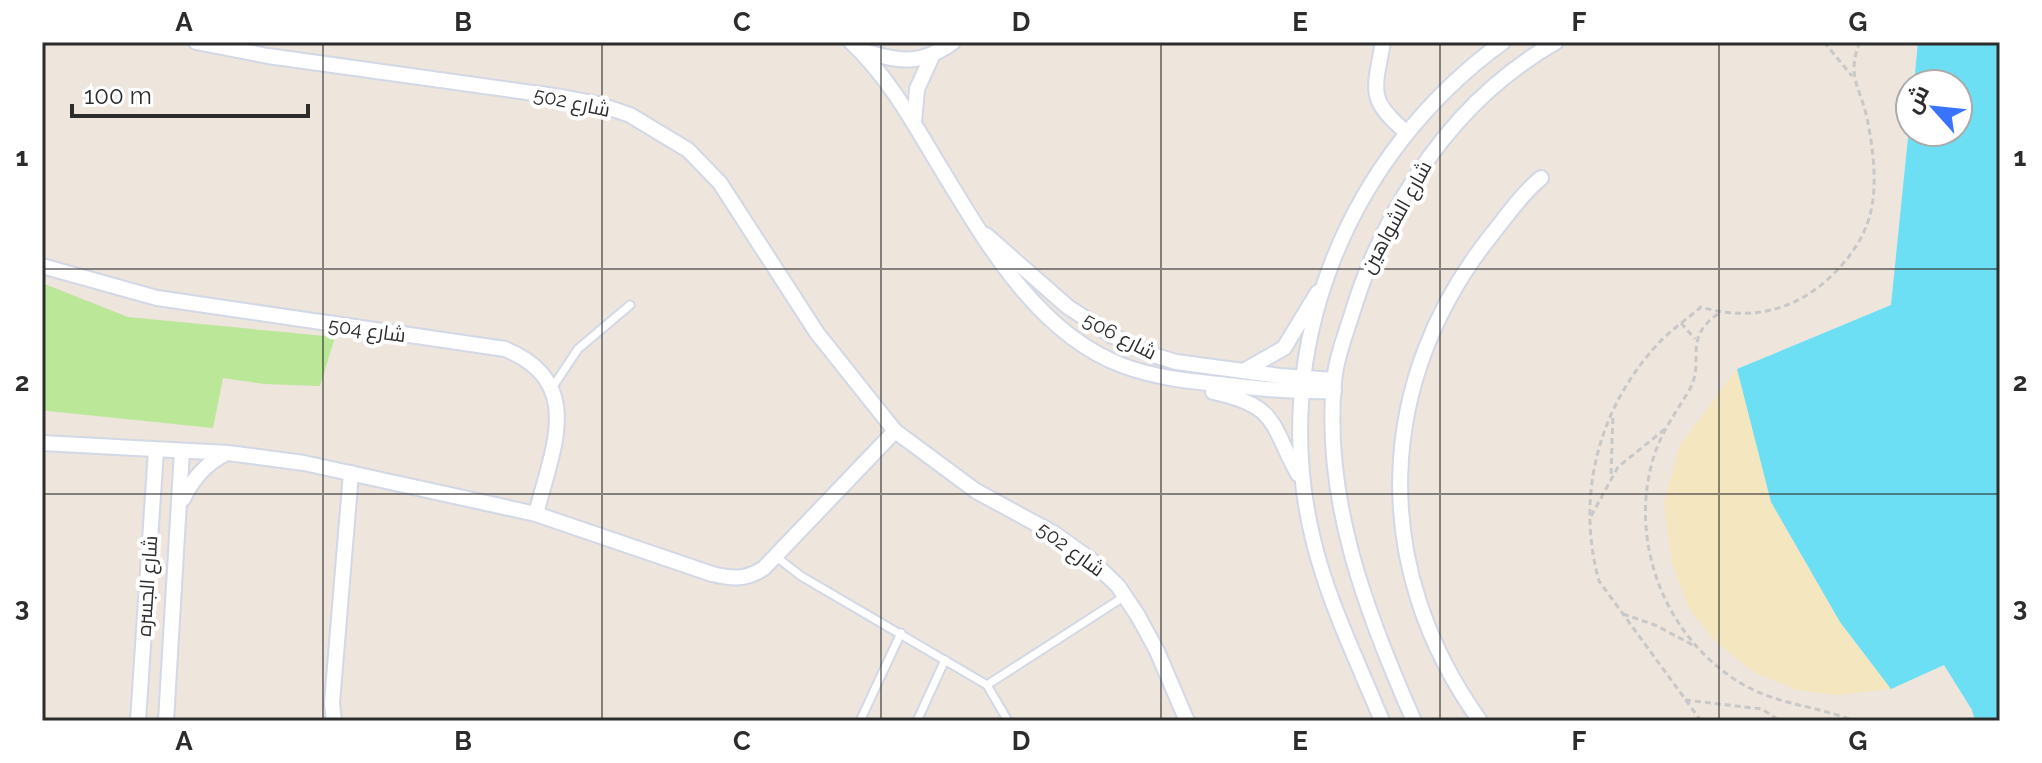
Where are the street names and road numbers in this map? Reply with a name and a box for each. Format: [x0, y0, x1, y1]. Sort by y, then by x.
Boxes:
street label: شارع 502 [531, 82, 612, 124]
street label: شارع الشواهين [1355, 157, 1438, 278]
street label: شارع 506 [1078, 307, 1161, 366]
street label: شارع 504 [326, 313, 407, 349]
street label: شارع 502 [1031, 517, 1109, 583]
street label: شارع الجسره [131, 535, 165, 638]

